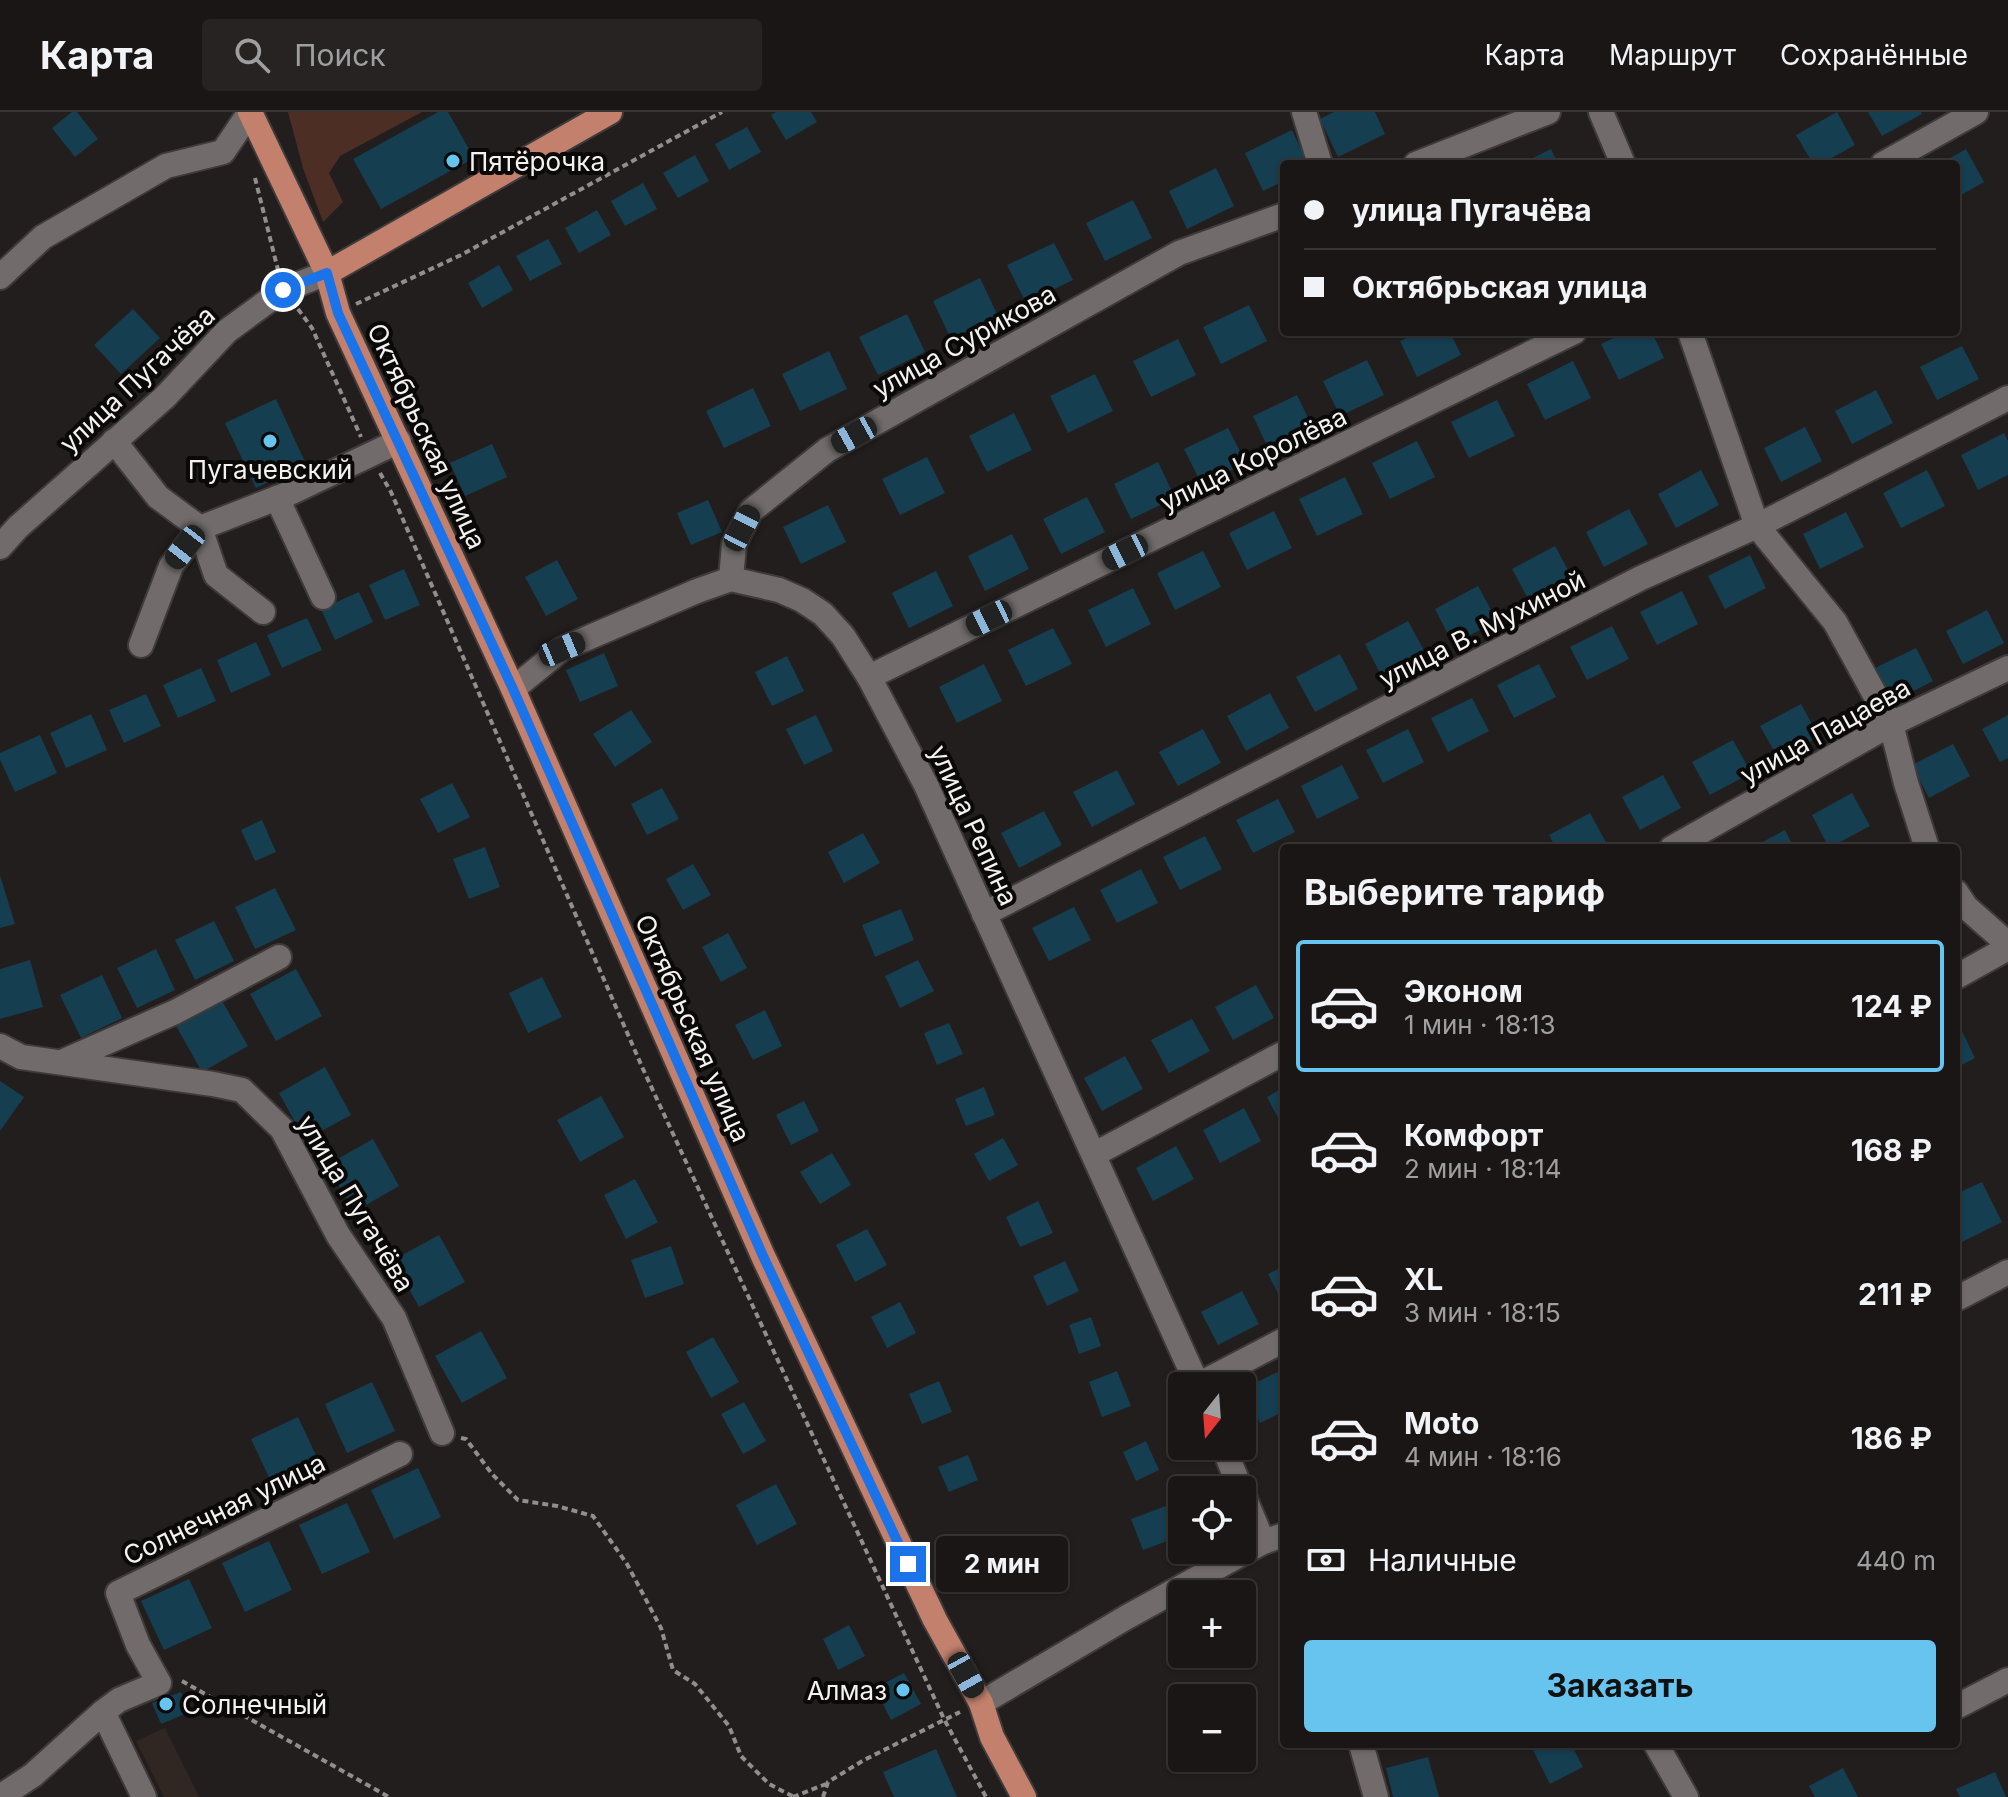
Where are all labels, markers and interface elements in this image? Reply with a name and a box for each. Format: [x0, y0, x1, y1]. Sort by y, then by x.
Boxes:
search box [202, 19, 762, 91]
text: Карта [40, 32, 154, 78]
icon: search [230, 33, 274, 77]
text: Поиск [294, 37, 386, 73]
text: Карта [1485, 38, 1565, 72]
text: Маршрут [1609, 38, 1736, 72]
text: Сохранённые [1780, 38, 1968, 72]
place label: Пятёрочка [469, 146, 605, 177]
marker: Пятёрочка [444, 152, 462, 170]
text: улица Пугачёва [1352, 192, 1592, 228]
text: Октябрьская улица [1352, 269, 1648, 305]
route start [265, 272, 301, 308]
street label: улица Сурикова [867, 278, 1061, 404]
street label: улица Пугачёва [53, 299, 221, 459]
street label: Октябрьская улица [361, 318, 493, 554]
street label: улица Королёва [1154, 400, 1352, 518]
car [827, 413, 881, 457]
marker: Пугачевский [261, 432, 279, 450]
place label: Пугачевский [188, 454, 352, 485]
car [720, 501, 764, 555]
car [161, 521, 209, 573]
car [1098, 531, 1152, 573]
street label: улица В. Мухиной [1374, 564, 1590, 694]
car [962, 597, 1016, 639]
car [535, 629, 589, 669]
street label: улица Пацаева [1735, 671, 1915, 791]
street label: улица Репина [923, 740, 1025, 910]
text: Выберите тариф [1304, 870, 1605, 914]
street label: Октябрьская улица [629, 910, 757, 1146]
icon: car [1308, 970, 1380, 1042]
text: Эконом [1404, 973, 1523, 1009]
text: 124 ₽ [1851, 988, 1932, 1024]
text: 1 мин · 18:13 [1404, 1009, 1556, 1040]
street label: улица Пугачёва [291, 1109, 421, 1297]
icon: car [1308, 1114, 1380, 1186]
text: Комфорт [1404, 1117, 1543, 1153]
text: 168 ₽ [1851, 1132, 1932, 1168]
text: 2 мин · 18:14 [1404, 1153, 1562, 1184]
icon: car [1308, 1258, 1380, 1330]
text: XL [1404, 1261, 1443, 1297]
text: 211 ₽ [1858, 1276, 1932, 1312]
text: 3 мин · 18:15 [1404, 1297, 1561, 1328]
north arrow [1168, 1372, 1256, 1460]
map controls [1168, 1372, 1256, 1772]
icon: car [1308, 1402, 1380, 1474]
text: Moto [1404, 1405, 1479, 1441]
text: 186 ₽ [1851, 1420, 1932, 1456]
text: 4 мин · 18:16 [1404, 1441, 1562, 1472]
street label: Солнечная улица [118, 1447, 330, 1571]
button: locate [1168, 1476, 1256, 1564]
callout: 2 мин [936, 1536, 1068, 1592]
icon: cash [1304, 1538, 1348, 1582]
text: Наличные [1368, 1542, 1517, 1578]
text: 440 m [1856, 1545, 1936, 1576]
route end [890, 1546, 926, 1582]
text: 2 мин [964, 1548, 1040, 1579]
button: + [1168, 1580, 1256, 1668]
button: Заказать [1304, 1640, 1936, 1732]
car [944, 1648, 988, 1702]
place label: Алмаз [807, 1675, 887, 1706]
marker: Алмаз [894, 1681, 912, 1699]
button: − [1168, 1684, 1256, 1772]
place label: Солнечный [182, 1689, 327, 1720]
marker: Солнечный [157, 1695, 175, 1713]

